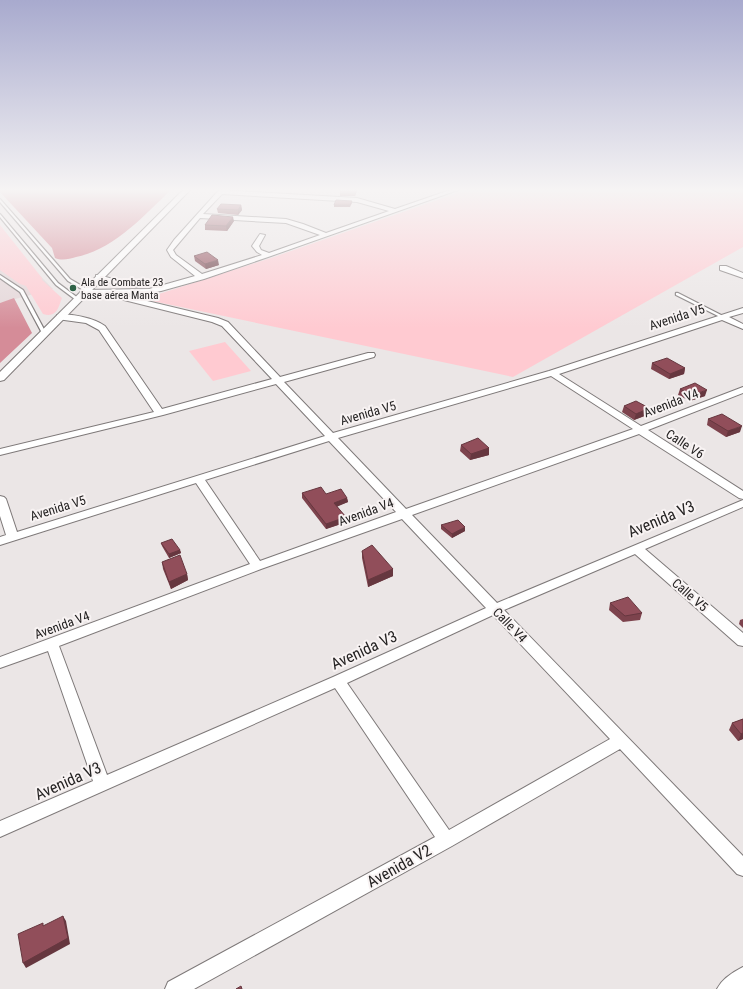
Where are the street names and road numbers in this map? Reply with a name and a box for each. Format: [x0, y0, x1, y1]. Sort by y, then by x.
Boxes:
street label: Avenida V5 [647, 301, 707, 333]
street label: Avenida V4 [642, 386, 701, 420]
street label: Avenida V5 [338, 398, 398, 428]
street label: Calle V6 [663, 426, 707, 462]
street label: Avenida V5 [28, 492, 88, 524]
street label: Avenida V4 [336, 495, 396, 529]
street label: Avenida V3 [625, 496, 697, 542]
street label: Calle V5 [669, 575, 711, 615]
street label: Calle V4 [490, 605, 531, 646]
street label: Avenida V4 [32, 608, 92, 642]
street label: Avenida V3 [328, 626, 400, 674]
street label: Avenida V3 [32, 758, 104, 804]
street label: Avenida V2 [364, 841, 435, 891]

